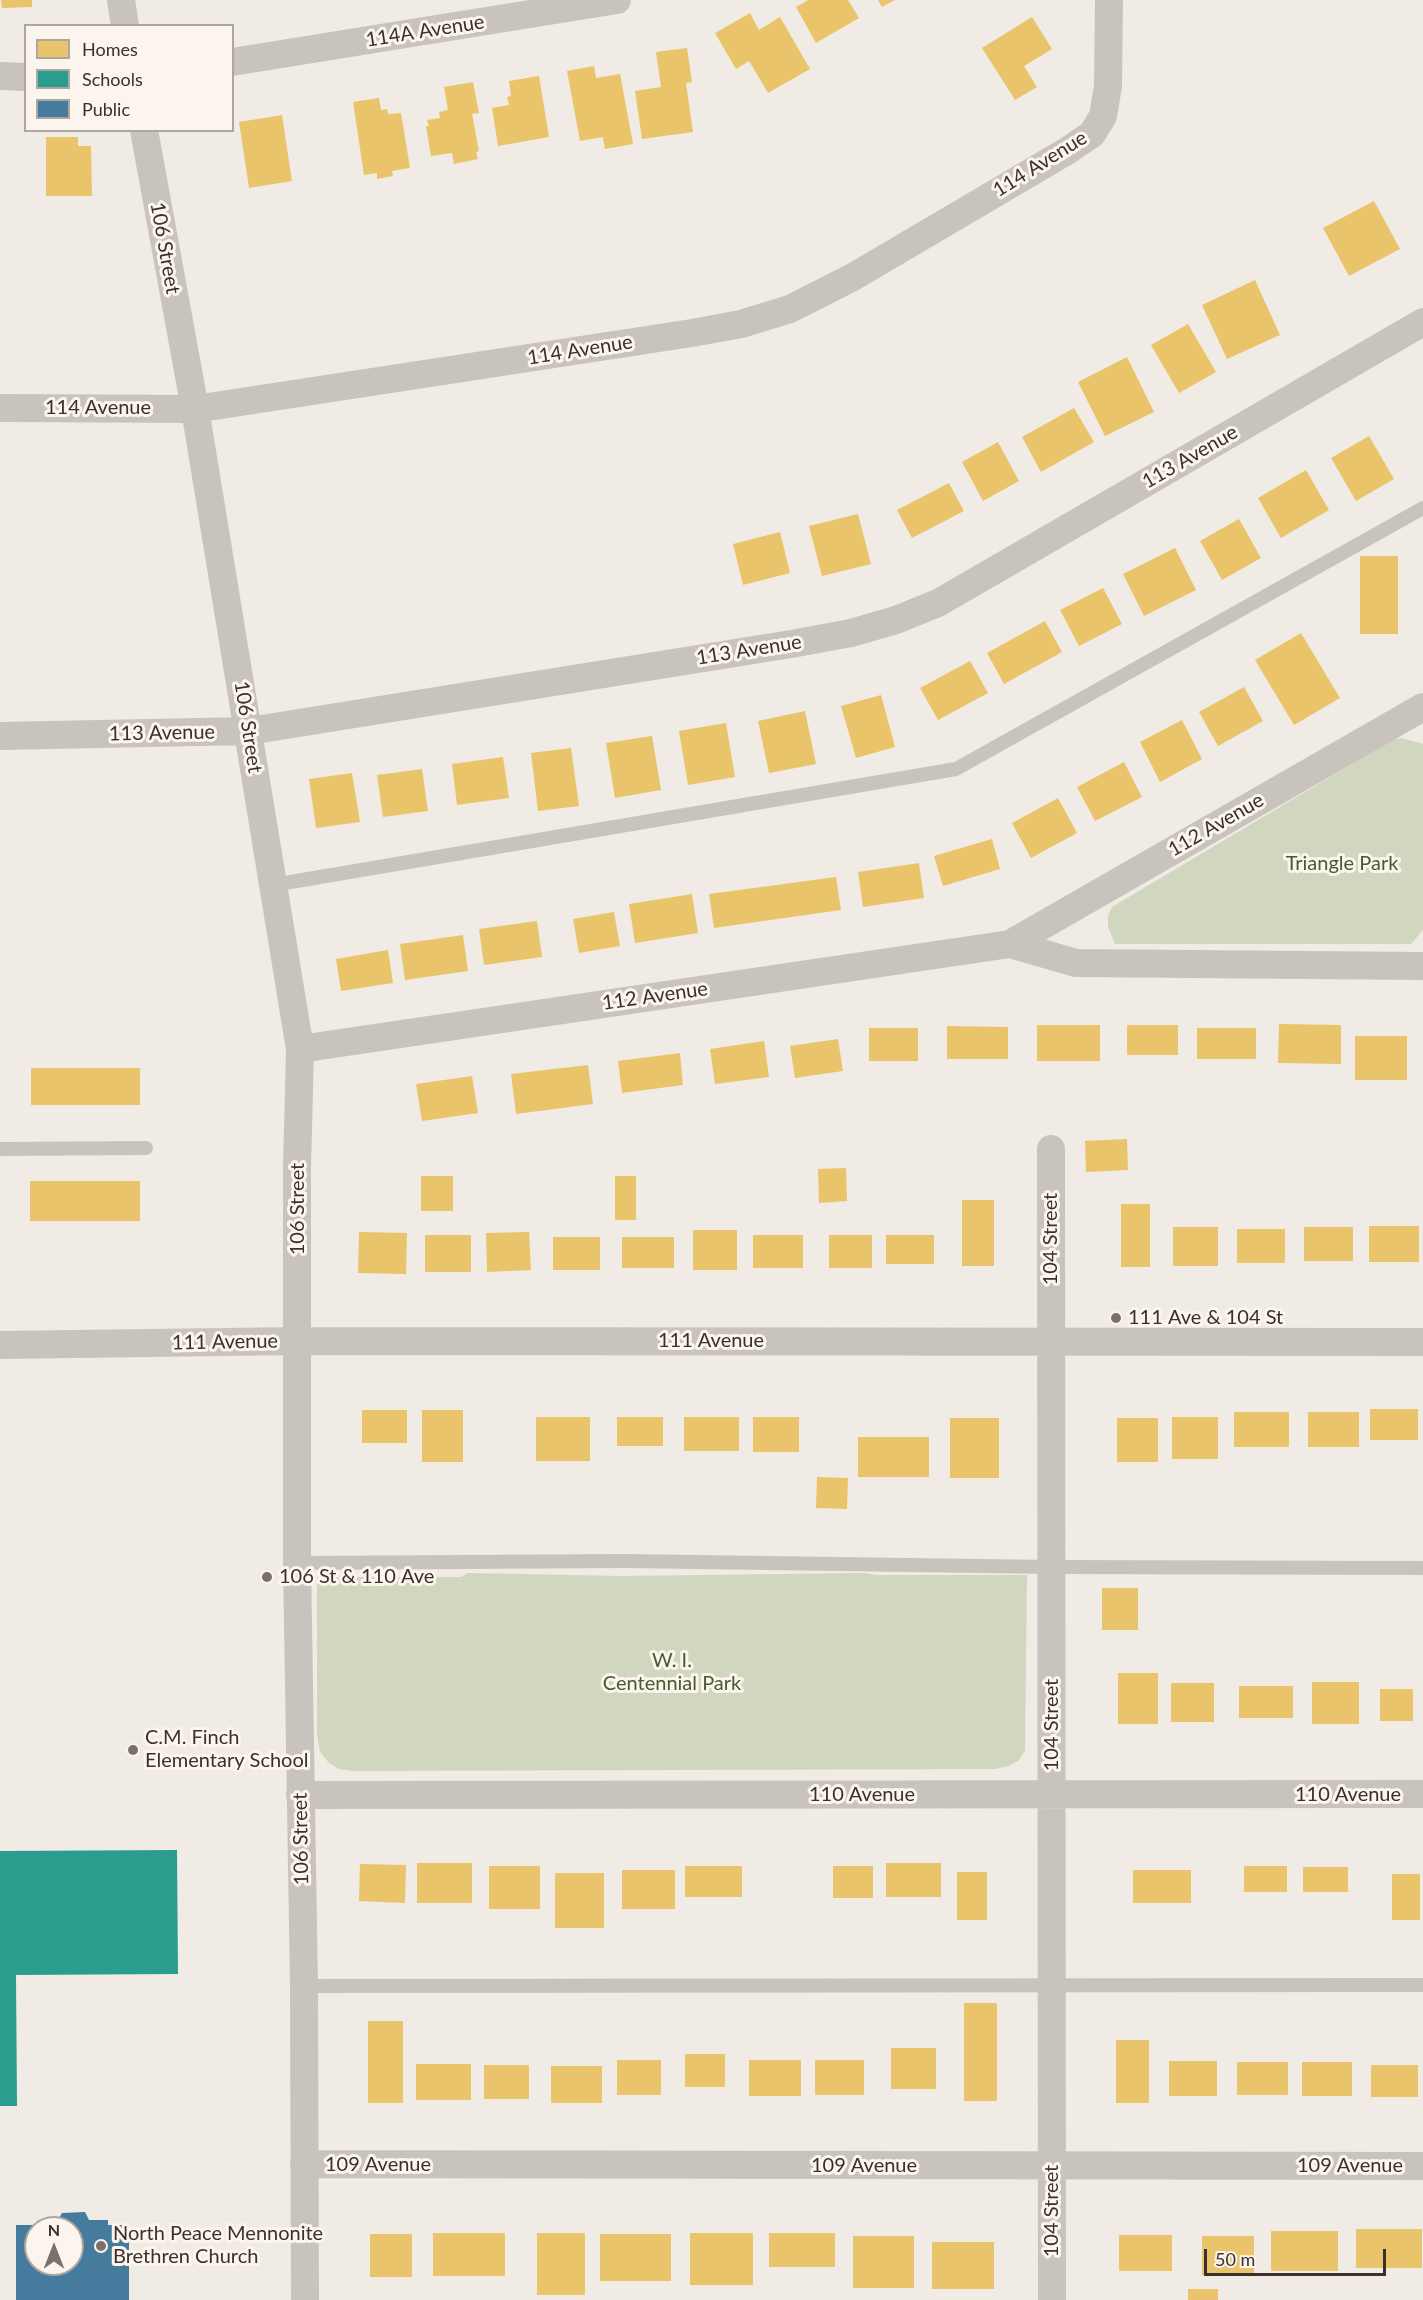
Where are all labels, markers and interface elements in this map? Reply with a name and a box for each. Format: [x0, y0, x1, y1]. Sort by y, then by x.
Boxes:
street label: 114A Avenue [364, 10, 486, 52]
legend [24, 24, 234, 132]
text: Homes [82, 38, 138, 60]
text: Schools [82, 68, 143, 90]
text: Public [82, 98, 130, 120]
street label: 114 Avenue [989, 126, 1091, 202]
street label: 106 Street [145, 200, 185, 296]
street label: 114 Avenue [526, 330, 634, 370]
street label: 114 Avenue [45, 396, 151, 420]
street label: 113 Avenue [1138, 420, 1242, 494]
street label: 113 Avenue [695, 630, 803, 670]
street label: 106 Street [229, 679, 267, 775]
street label: 113 Avenue [109, 720, 215, 746]
street label: 112 Avenue [1164, 788, 1268, 862]
park label: Triangle Park [1286, 852, 1398, 876]
street label: 112 Avenue [601, 977, 709, 1015]
street label: 106 Street [286, 1163, 310, 1255]
street label: 104 Street [1039, 1193, 1063, 1285]
place label: 111 Ave & 104 St [1128, 1306, 1283, 1330]
marker: 111 Ave & 104 St [1109, 1311, 1123, 1325]
street label: 111 Avenue [172, 1329, 278, 1355]
street label: 111 Avenue [658, 1329, 764, 1353]
place label: 106 St & 110 Ave [279, 1565, 434, 1589]
marker: 106 St & 110 Ave [260, 1570, 274, 1584]
park label: W. I. Centennial Park [603, 1649, 741, 1696]
street label: 104 Street [1040, 1679, 1064, 1771]
place label: C.M. Finch Elementary School [145, 1726, 308, 1773]
marker: C.M. Finch Elementary School [126, 1743, 140, 1757]
street label: 110 Avenue [809, 1783, 915, 1807]
street label: 110 Avenue [1295, 1783, 1401, 1807]
street label: 106 Street [288, 1793, 314, 1885]
street label: 109 Avenue [325, 2153, 431, 2177]
street label: 109 Avenue [811, 2154, 917, 2178]
street label: 109 Avenue [1297, 2154, 1403, 2178]
street label: 104 Street [1040, 2165, 1064, 2257]
north arrow [24, 2216, 84, 2276]
text: N [48, 2220, 60, 2239]
place label: North Peace Mennonite Brethren Church [113, 2222, 323, 2269]
scale bar [1207, 2237, 1388, 2275]
marker: North Peace Mennonite Brethren Church [94, 2239, 108, 2253]
text: 50 m [1215, 2248, 1255, 2270]

